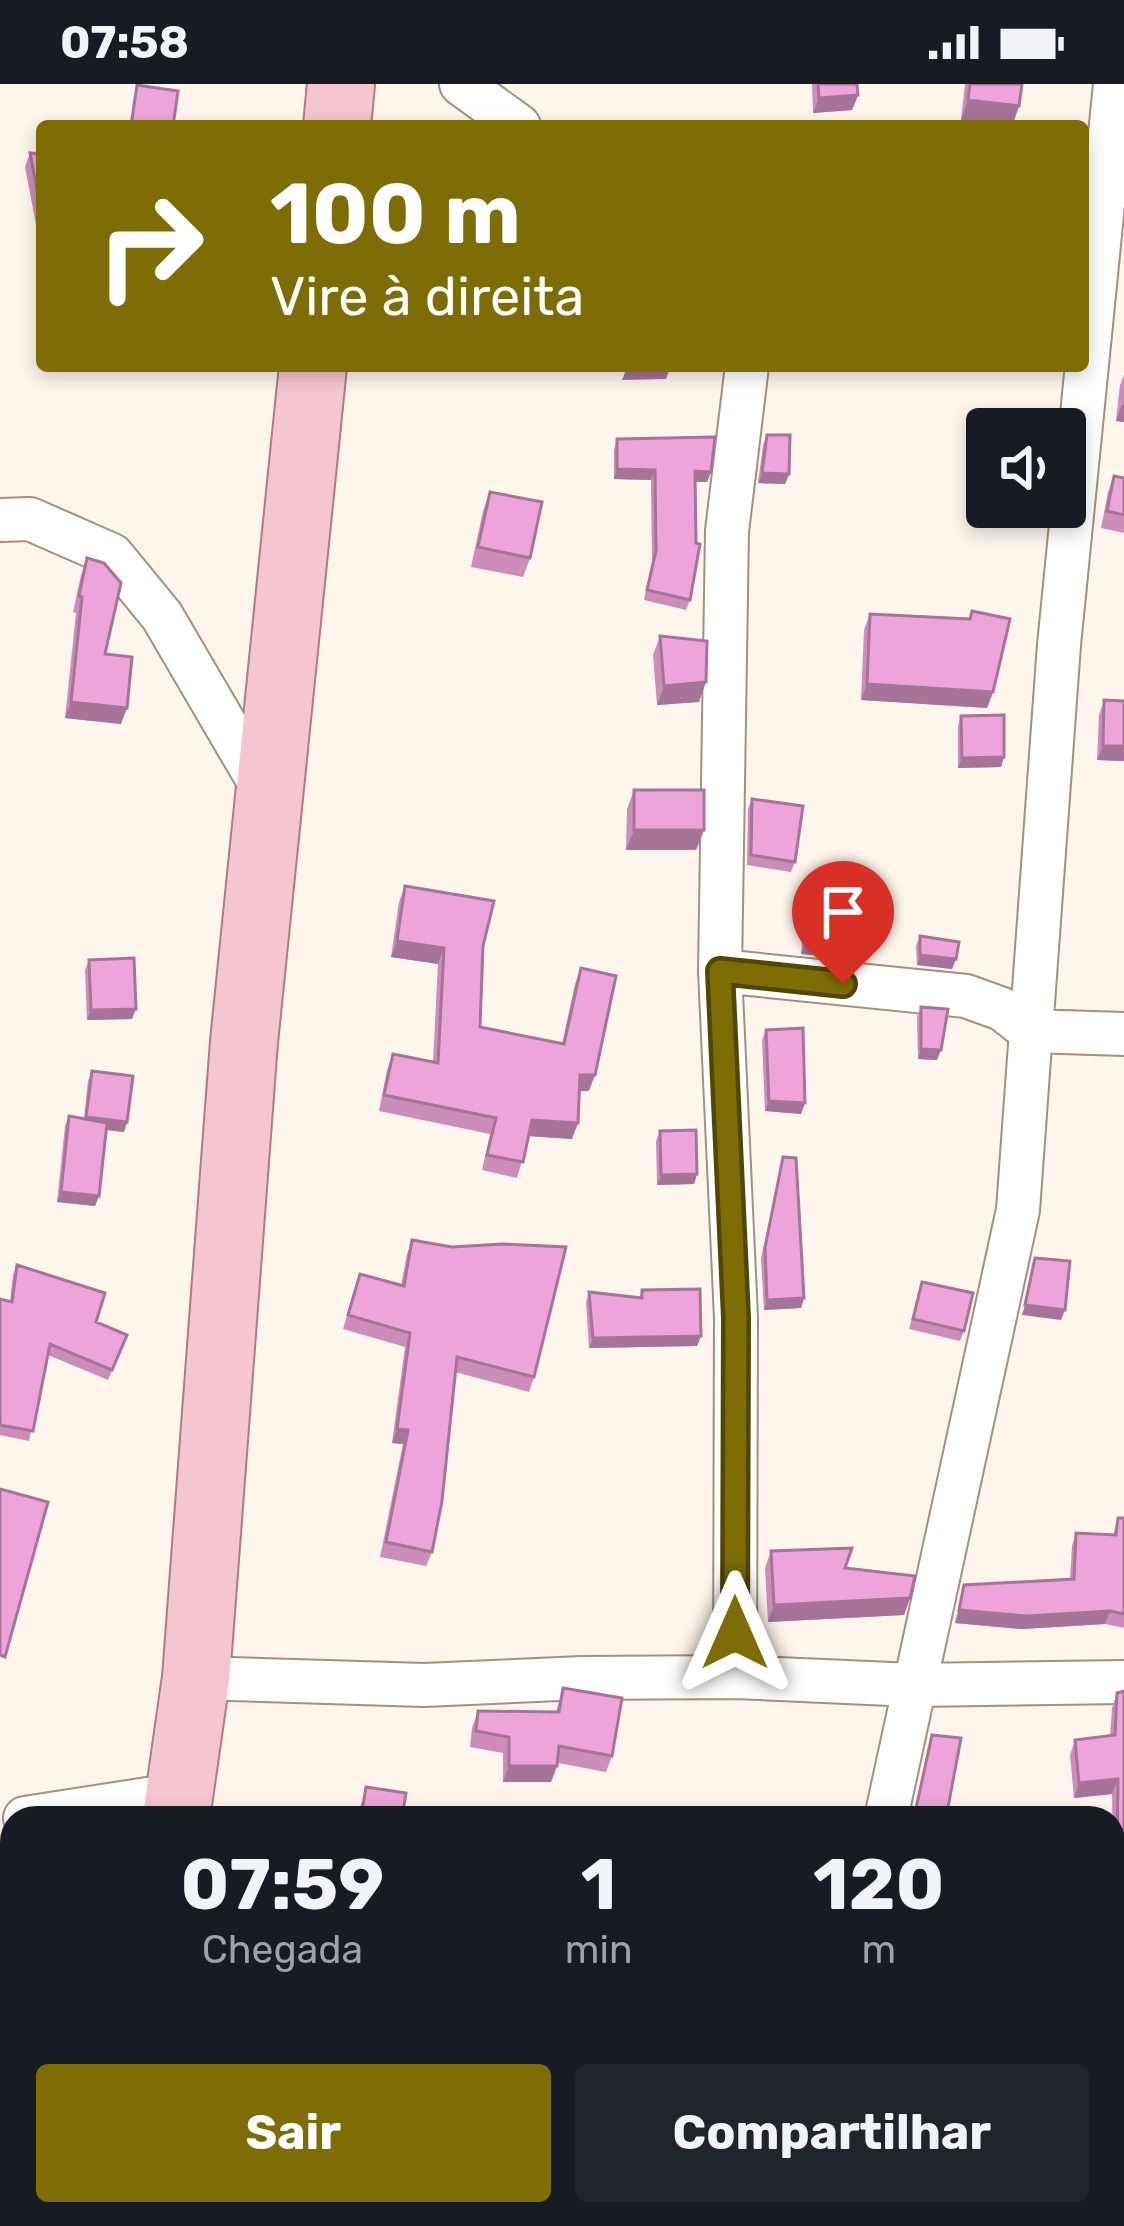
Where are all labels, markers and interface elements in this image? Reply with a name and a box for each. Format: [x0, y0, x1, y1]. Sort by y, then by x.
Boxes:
text: 07:58 [60, 16, 189, 69]
text: 100 m [270, 164, 521, 264]
icon: right [72, 168, 228, 324]
text: Vire à direita [270, 265, 584, 329]
map controls [966, 408, 1086, 528]
button: sound [966, 408, 1086, 528]
pin [792, 861, 894, 984]
icon: arrive [810, 879, 876, 945]
position arrow [672, 1570, 798, 1696]
text: 07:59 [180, 1842, 384, 1927]
text: 1 [581, 1842, 617, 1927]
text: 120 [813, 1842, 945, 1927]
text: Chegada [202, 1927, 363, 1973]
text: min [565, 1927, 633, 1973]
text: m [861, 1927, 896, 1973]
button: Sair [36, 2064, 551, 2202]
button: Compartilhar [575, 2064, 1089, 2202]

